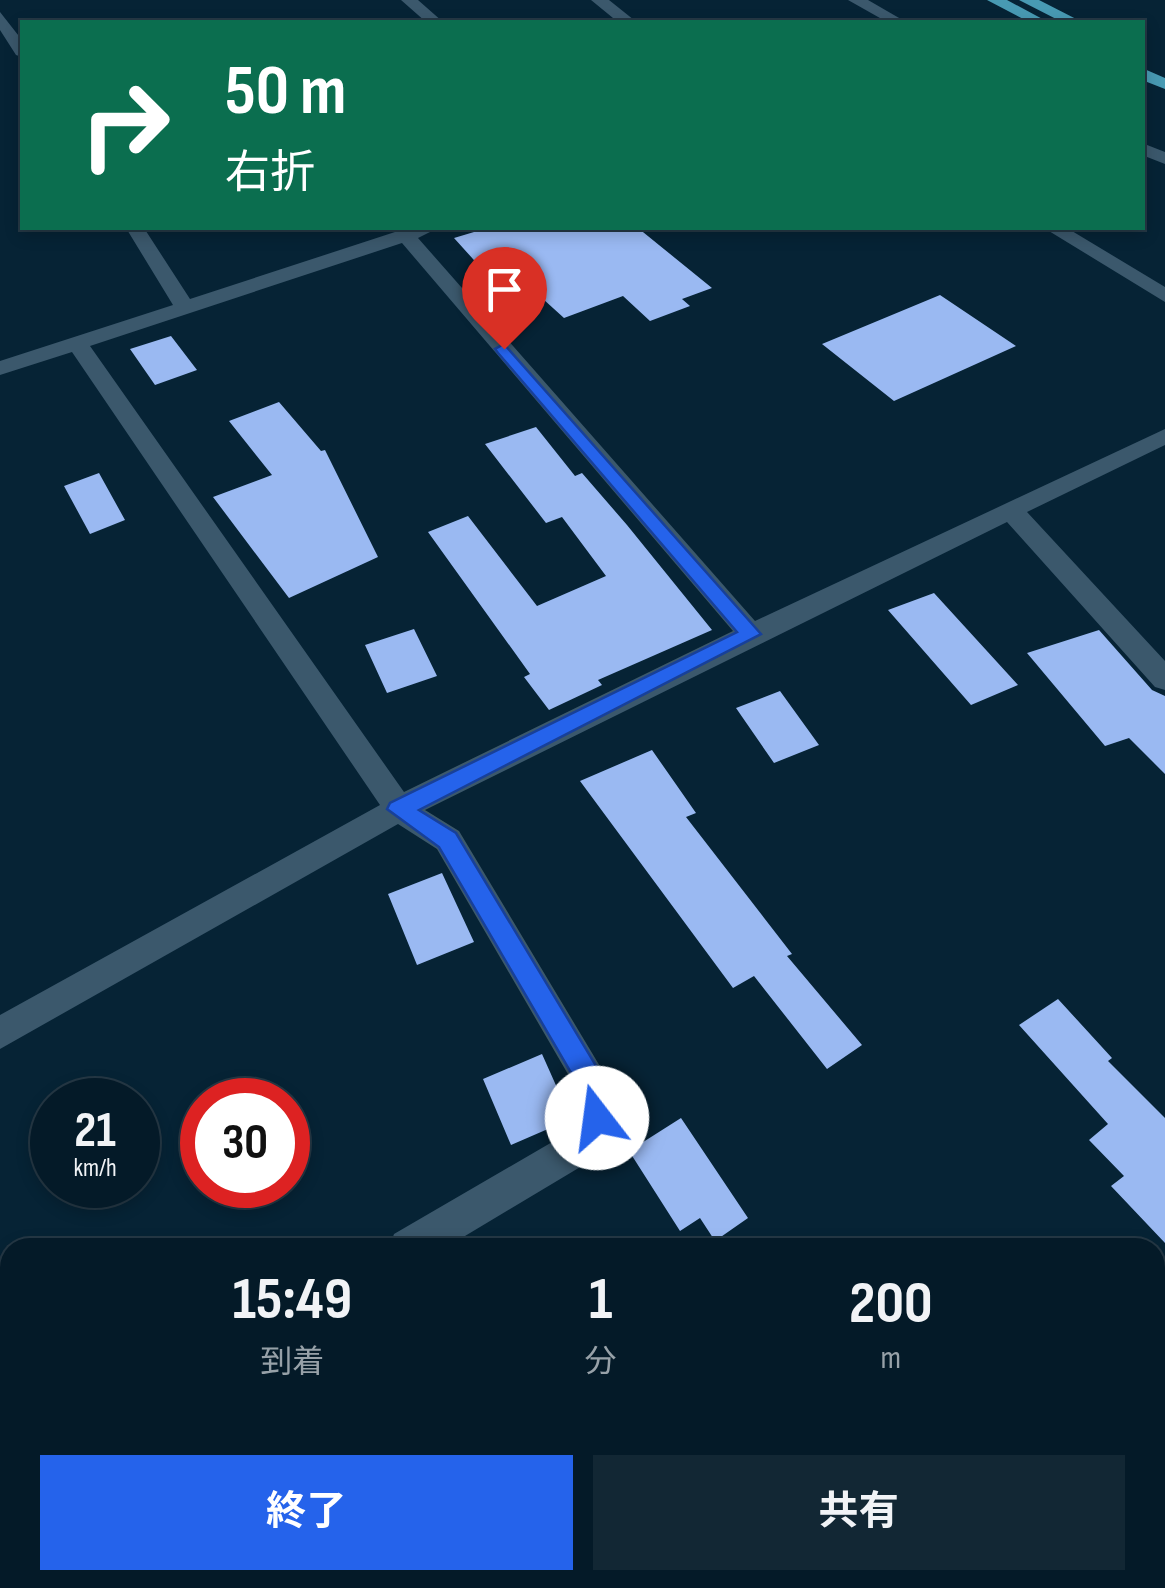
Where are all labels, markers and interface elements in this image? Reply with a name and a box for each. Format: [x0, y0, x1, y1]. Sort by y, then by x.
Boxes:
text: 50 m [225, 50, 346, 134]
icon: right [60, 60, 190, 190]
text: 右折 [225, 146, 315, 201]
pin [462, 247, 547, 350]
icon: arrive [477, 262, 532, 317]
position arrow [545, 1066, 649, 1170]
speed limit sign: 30 [180, 1078, 310, 1208]
text: 21 [74, 1101, 116, 1161]
text: km/h [73, 1153, 117, 1184]
text: 15:49 [232, 1264, 352, 1336]
text: 1 [589, 1264, 612, 1336]
text: 200 [849, 1268, 933, 1340]
text: m [881, 1339, 901, 1378]
text: 到着 [260, 1343, 324, 1382]
text: 分 [585, 1343, 617, 1382]
button: 終了 [40, 1455, 573, 1570]
button: 共有 [593, 1455, 1125, 1570]

